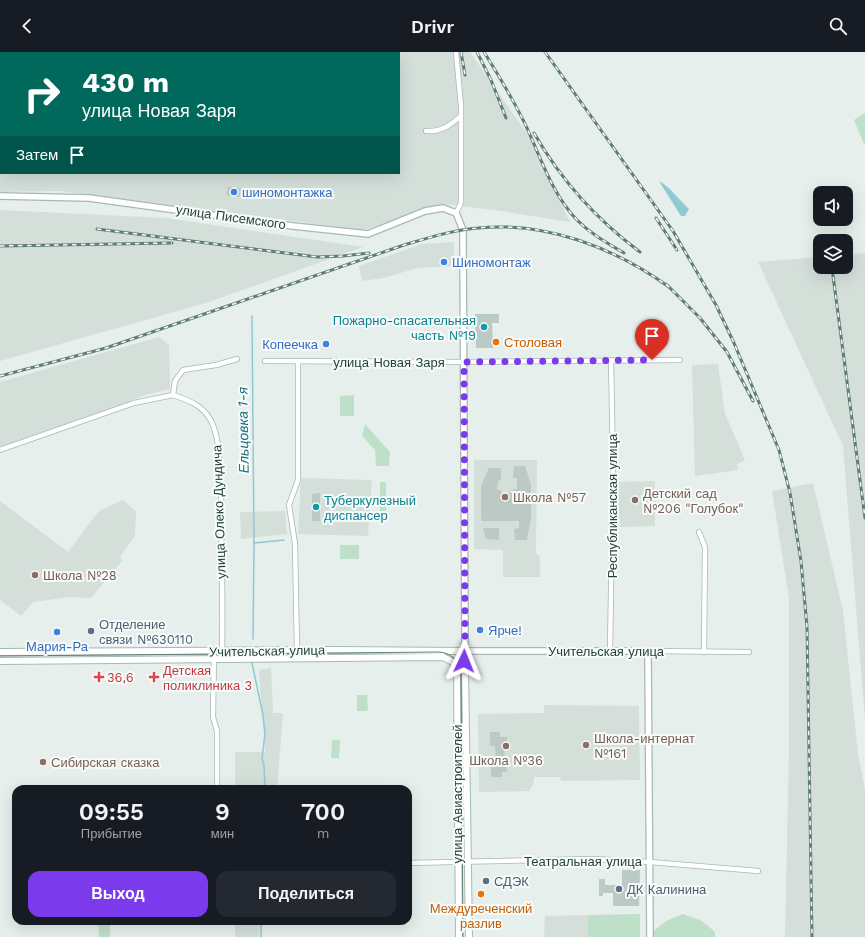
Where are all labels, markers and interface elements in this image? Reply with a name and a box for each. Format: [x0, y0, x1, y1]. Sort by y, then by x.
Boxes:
icon: back [16, 15, 38, 37]
icon: search [827, 15, 849, 37]
text: Drivr [411, 16, 454, 37]
text: 430 m [82, 66, 169, 99]
icon: right [16, 68, 68, 120]
text: улица Новая Заря [82, 100, 236, 121]
icon: arrive [66, 144, 88, 166]
text: Затем [16, 146, 58, 164]
place label: шиномонтажка [242, 185, 333, 200]
map controls [813, 186, 853, 274]
button: sound [813, 186, 853, 226]
marker: шиномонтажка [229, 187, 239, 197]
street label: улица Писемского [175, 202, 287, 232]
button: layers [813, 234, 853, 274]
place label: Шиномонтаж [452, 255, 531, 270]
marker: Шиномонтаж [439, 257, 449, 267]
place label: Пожарно-спасательная часть №19 [333, 313, 476, 343]
pin [635, 319, 669, 360]
marker: Пожарно-спасательная часть №19 [479, 322, 489, 332]
icon: arrive [641, 325, 663, 347]
place label: Столовая [504, 335, 562, 350]
place label: Копеечка [262, 337, 319, 352]
marker: Столовая [491, 337, 501, 347]
marker: Копеечка [321, 339, 331, 349]
street label: улица Новая Заря [333, 355, 445, 370]
water label: Ельцовка 1-я [234, 386, 252, 473]
street label: Республиканская улица [605, 433, 620, 578]
street label: улица Олеко Дундича [209, 444, 229, 579]
place label: Детский сад №206 "Голубок" [643, 486, 743, 516]
place label: Школа №57 [513, 490, 586, 505]
marker: Школа №57 [500, 492, 510, 502]
place label: Туберкулезный диспансер [324, 493, 416, 523]
marker: Детский сад №206 "Голубок" [630, 495, 640, 505]
marker: Туберкулезный диспансер [311, 502, 321, 512]
place label: Школа №28 [43, 568, 117, 583]
marker: Школа №28 [30, 570, 40, 580]
place label: Отделение связи №630110 [99, 617, 193, 647]
place label: Ярче! [488, 623, 522, 638]
marker: Ярче! [475, 625, 485, 635]
marker: Отделение связи №630110 [86, 626, 96, 636]
marker: Мария-Ра [52, 627, 62, 637]
place label: Мария-Ра [26, 639, 89, 654]
position arrow [443, 640, 485, 682]
street label: Учительская улица [209, 642, 326, 660]
street label: Учительская улица [548, 644, 665, 659]
place label: Детская поликлиника 3 [163, 663, 252, 693]
place label: 36,6 [107, 670, 134, 685]
marker: Детская поликлиника 3 [148, 671, 160, 683]
marker: 36,6 [94, 672, 104, 682]
street label: улица Авиастроителей [450, 724, 465, 864]
place label: Школа-интернат №161 [594, 731, 695, 761]
marker: Школа-интернат №161 [581, 740, 591, 750]
marker: Школа №36 [501, 741, 511, 751]
place label: Школа №36 [469, 753, 543, 768]
place label: Сибирская сказка [51, 755, 160, 770]
marker: Сибирская сказка [38, 757, 48, 767]
text: 09:55 [79, 798, 144, 826]
text: 9 [215, 798, 230, 826]
text: 700 [301, 798, 345, 826]
text: Прибытие [81, 826, 142, 841]
text: мин [211, 826, 234, 841]
text: m [317, 826, 329, 841]
street label: Театральная улица [524, 854, 643, 869]
button: Выход [28, 871, 208, 917]
button: Поделиться [216, 871, 396, 917]
place label: СДЭК [494, 874, 529, 889]
marker: СДЭК [481, 876, 491, 886]
place label: ДК Калинина [627, 882, 707, 897]
marker: ДК Калинина [614, 884, 624, 894]
marker: Междуреченский разлив [476, 889, 486, 899]
place label: Междуреченский разлив [430, 901, 532, 931]

